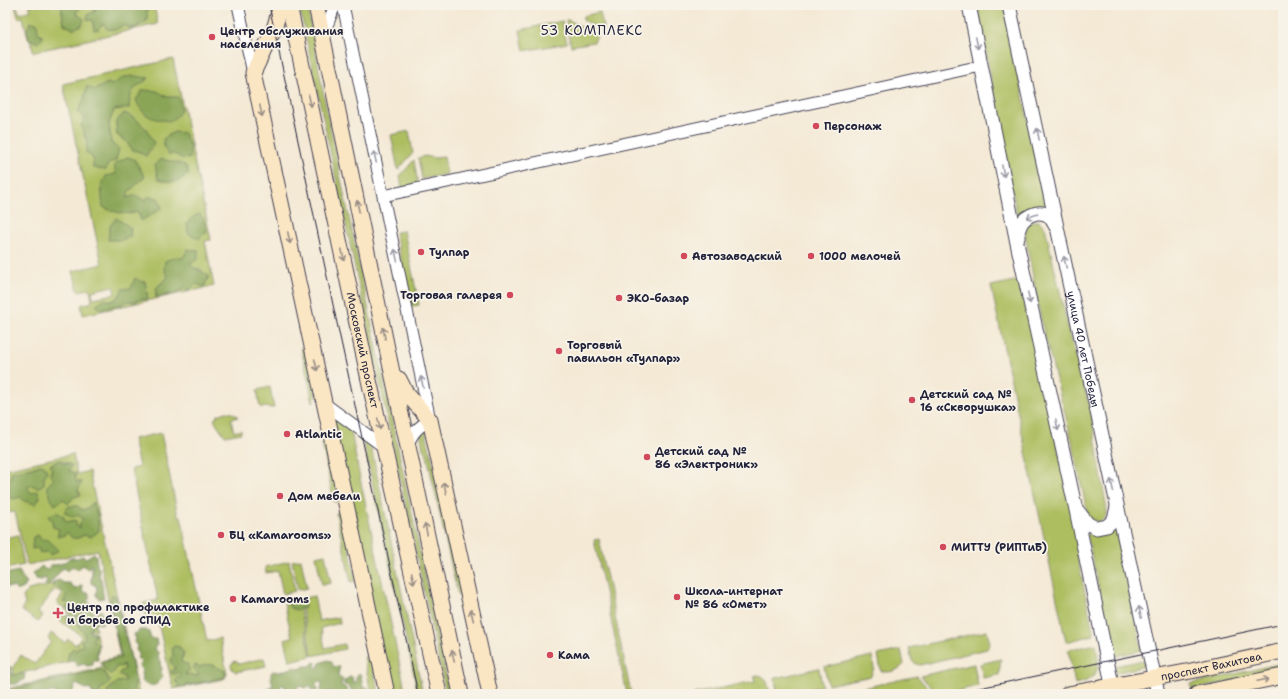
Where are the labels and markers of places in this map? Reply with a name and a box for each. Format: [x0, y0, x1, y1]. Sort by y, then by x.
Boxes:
place label: Центр обслуживания населения [220, 24, 344, 52]
marker: Центр обслуживания населения [207, 32, 217, 42]
place label: Персонаж [824, 119, 882, 134]
marker: Персонаж [811, 121, 821, 131]
place label: Тулпар [429, 245, 470, 260]
marker: Тулпар [416, 247, 426, 257]
place label: Автозаводский [692, 249, 782, 264]
place label: 1000 мелочей [819, 249, 901, 264]
marker: Автозаводский [679, 251, 689, 261]
marker: 1000 мелочей [806, 251, 816, 261]
place label: Торговая галерея [400, 288, 502, 303]
marker: Торговая галерея [505, 290, 515, 300]
place label: ЭКО-базар [627, 291, 689, 306]
marker: ЭКО-базар [614, 293, 624, 303]
place label: Торговый павильон «Тулпар» [567, 338, 681, 366]
marker: Торговый павильон «Тулпар» [554, 346, 564, 356]
place label: Детский сад № 16 «Скворушка» [920, 387, 1017, 415]
marker: Детский сад № 16 «Скворушка» [907, 395, 917, 405]
place label: Atlantic [295, 427, 342, 442]
marker: Atlantic [282, 429, 292, 439]
place label: Детский сад № 86 «Электроник» [655, 444, 758, 472]
marker: Детский сад № 86 «Электроник» [642, 452, 652, 462]
place label: Дом мебели [288, 489, 361, 504]
marker: Дом мебели [275, 491, 285, 501]
place label: БЦ «Kamarooms» [229, 528, 332, 543]
marker: БЦ «Kamarooms» [216, 530, 226, 540]
place label: МИТТУ (РИПТиБ) [951, 540, 1047, 555]
marker: МИТТУ (РИПТиБ) [938, 542, 948, 552]
place label: Школа-интернат № 86 «Омет» [685, 584, 783, 612]
place label: Kamarooms [241, 592, 309, 607]
marker: Школа-интернат № 86 «Омет» [672, 592, 682, 602]
marker: Kamarooms [228, 594, 238, 604]
place label: Центр по профилактике и борьбе со СПИД [67, 600, 210, 628]
marker: Центр по профилактике и борьбе со СПИД [52, 607, 64, 619]
place label: Кама [558, 648, 590, 663]
marker: Кама [545, 650, 555, 660]

